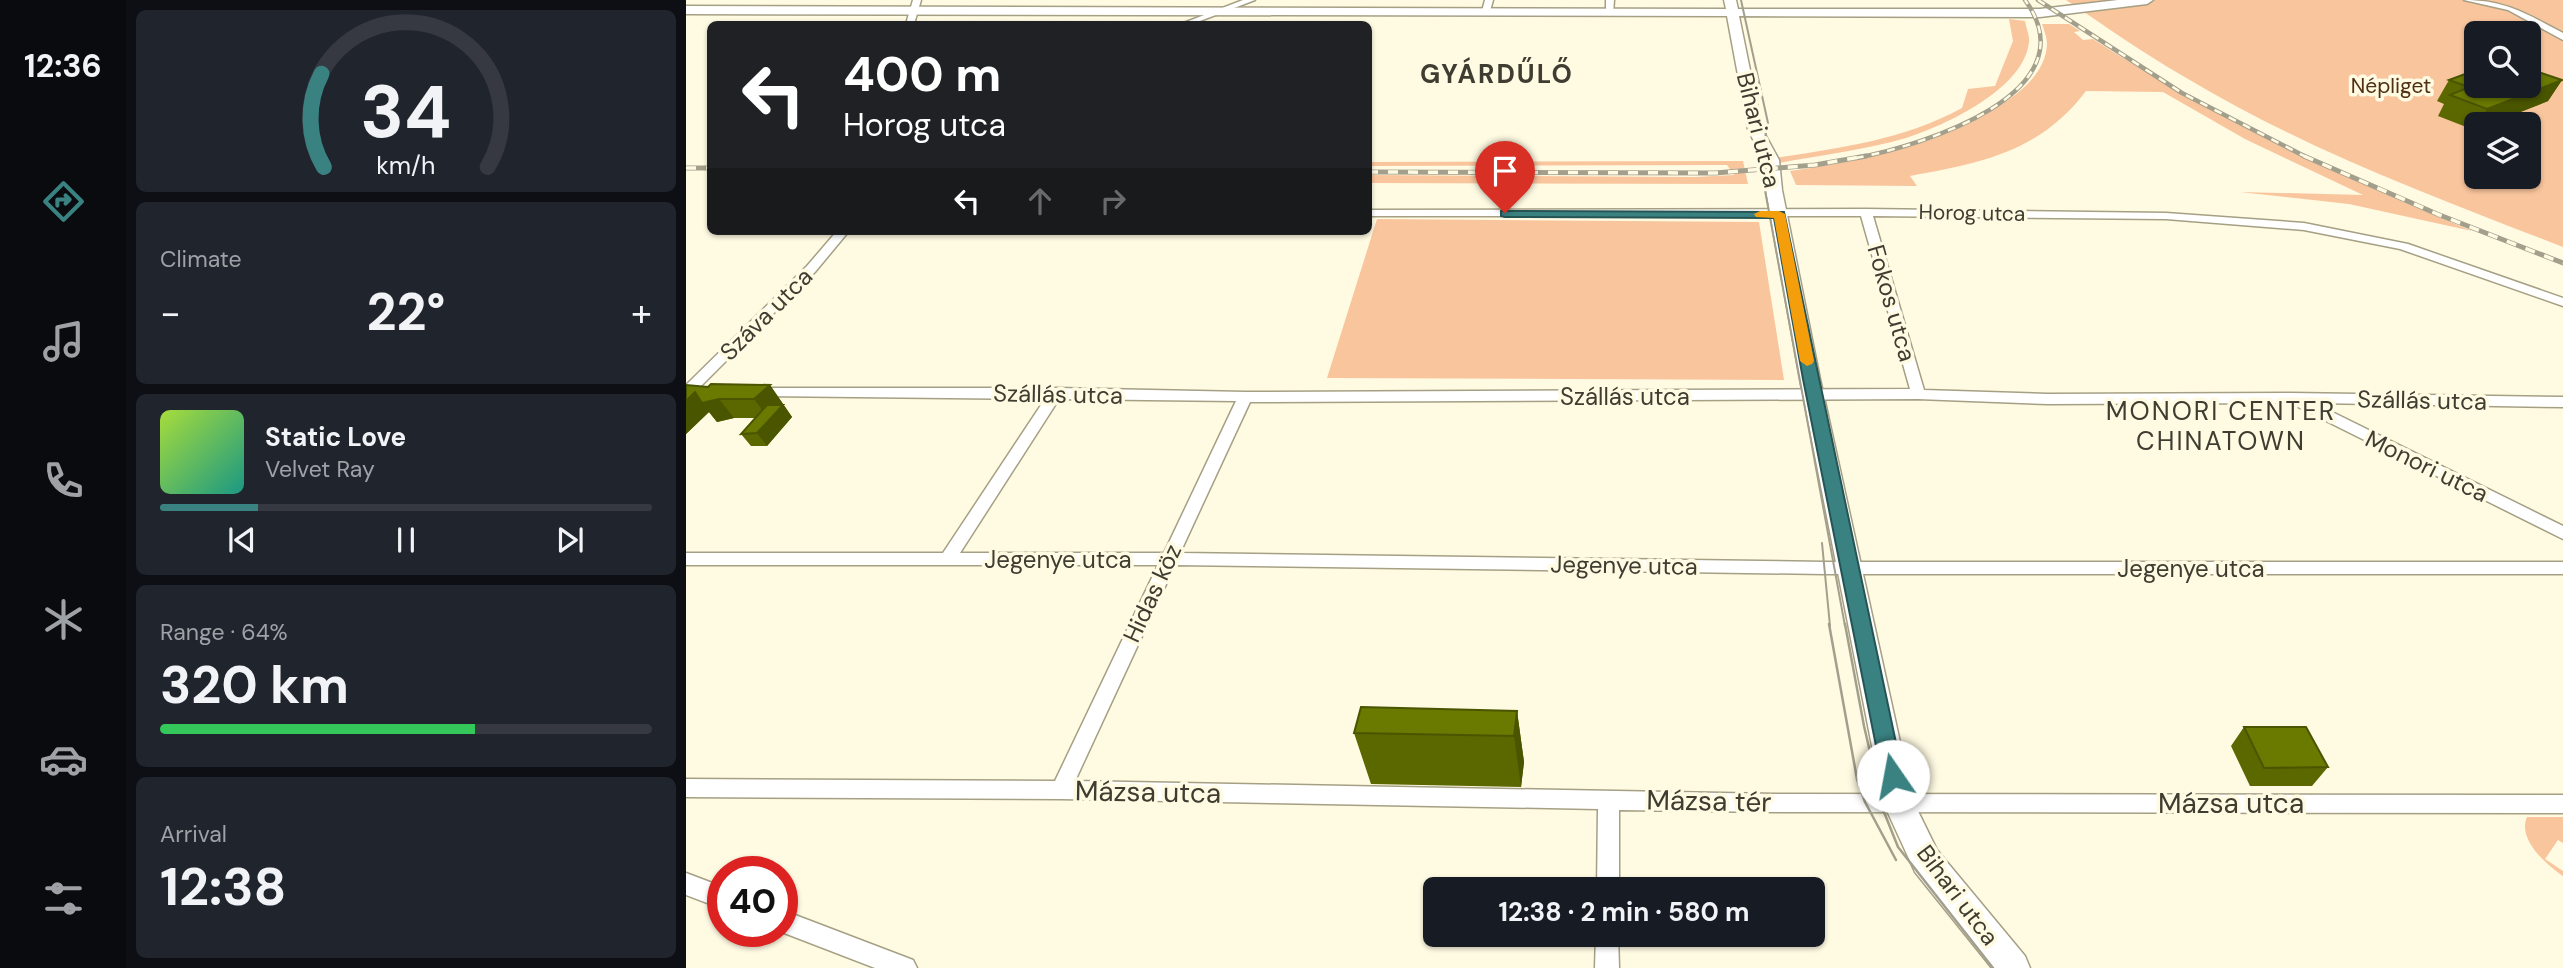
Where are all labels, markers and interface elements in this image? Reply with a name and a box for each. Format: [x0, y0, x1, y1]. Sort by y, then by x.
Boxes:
map controls [2464, 21, 2541, 189]
button: search [2464, 21, 2541, 98]
text: 400 m [843, 42, 1001, 106]
text: 12:36 [24, 45, 102, 87]
icon: left [728, 49, 819, 140]
district label: GYÁRDŰLŐ [1420, 57, 1574, 91]
text: 34 [360, 65, 452, 160]
street label: Bihari utca [1730, 69, 1788, 191]
park label: Népliget [2351, 72, 2431, 100]
text: Horog utca [843, 104, 1006, 146]
button: layers [2464, 112, 2541, 189]
pin [1475, 141, 1535, 213]
text: km/h [376, 149, 436, 182]
icon: arrive [1486, 152, 1524, 190]
icon: directions [39, 177, 88, 226]
icon: left [948, 182, 986, 220]
icon: ahead [1021, 182, 1059, 220]
icon: right [1094, 182, 1132, 220]
street label: Horog utca [1918, 198, 2026, 228]
street label: Fokos utca [1861, 241, 1923, 365]
text: Climate [160, 244, 242, 274]
street label: Száva utca [713, 261, 819, 367]
text: 22° [367, 278, 445, 346]
text: − [160, 288, 181, 338]
text: + [631, 288, 652, 338]
icon: music [39, 317, 88, 366]
street label: Szállás utca [993, 377, 1123, 411]
street label: Szállás utca [1560, 381, 1690, 412]
street label: Szállás utca [2357, 383, 2487, 417]
district label: MONORI CENTER CHINATOWN [2106, 394, 2336, 458]
text: Static Love [265, 420, 406, 454]
street label: Monori utca [2360, 423, 2494, 509]
text: Velvet Ray [265, 454, 375, 484]
icon: phone [39, 456, 88, 505]
icon: previous [223, 521, 261, 559]
icon: pause [387, 521, 425, 559]
icon: next [551, 521, 589, 559]
street label: Hidas köz [1116, 539, 1188, 647]
street label: Jegenye utca [984, 544, 1132, 575]
street label: Jegenye utca [1550, 548, 1698, 582]
street label: Jegenye utca [2117, 553, 2265, 584]
icon: climate [39, 595, 88, 644]
text: Range · 64% [160, 617, 288, 647]
text: 320 km [160, 651, 349, 719]
icon: car [39, 735, 88, 784]
position arrow [1856, 739, 1930, 813]
street label: Mázsa utca [1075, 772, 1221, 812]
street label: Mázsa tér [1646, 781, 1772, 821]
street label: Mázsa utca [2158, 785, 2304, 822]
text: Arrival [160, 819, 227, 849]
street label: Bihari utca [1910, 839, 2006, 951]
text: 12:38 [160, 853, 286, 921]
speed limit sign: 40 [707, 856, 798, 947]
icon: filters [39, 874, 88, 923]
text: 12:38 · 2 min · 580 m [1498, 895, 1750, 929]

